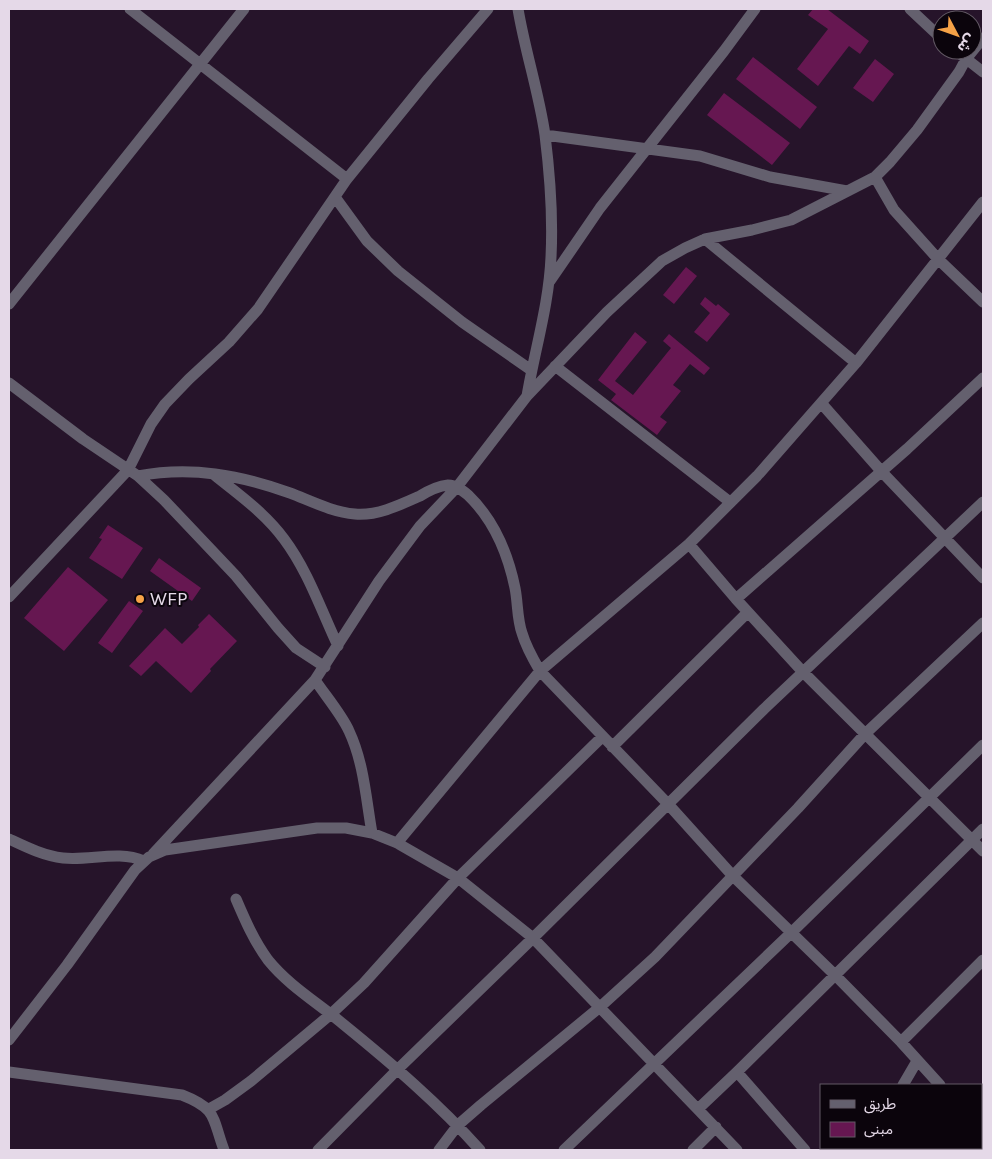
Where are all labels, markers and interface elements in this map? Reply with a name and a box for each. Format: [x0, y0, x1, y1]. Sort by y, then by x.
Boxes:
north arrow [932, 10, 982, 60]
text: ش [954, 30, 979, 56]
place label: WFP [150, 588, 187, 610]
marker: WFP [134, 593, 146, 605]
legend [820, 1084, 982, 1149]
text: طريق [864, 1095, 896, 1114]
text: مبنى [864, 1120, 893, 1138]

